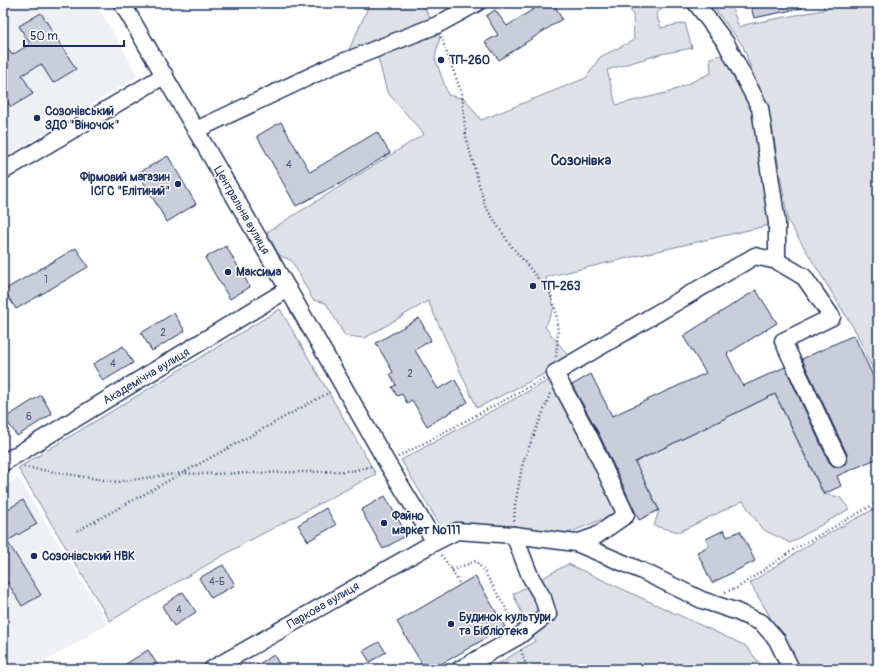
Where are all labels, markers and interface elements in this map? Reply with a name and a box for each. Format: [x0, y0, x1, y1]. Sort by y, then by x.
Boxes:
scale bar [24, 22, 124, 48]
text: 50 m [30, 29, 58, 44]
place label: ТП-260 [448, 53, 490, 68]
marker: ТП-260 [436, 55, 446, 65]
place label: Созонівський ЗДО "Віночок" [45, 104, 120, 133]
marker: Созонівський ЗДО "Віночок" [32, 113, 42, 123]
district label: Созонівка [551, 152, 612, 169]
house number: 4 [286, 159, 292, 171]
street label: Центральна вулиця [210, 163, 273, 257]
place label: Фірмовий магазин ІСГС "Елітиний" [79, 170, 170, 199]
marker: Фірмовий магазин ІСГС "Елітиний" [173, 179, 183, 189]
place label: Максима [236, 265, 282, 280]
marker: Максима [223, 267, 233, 277]
house number: 1 [44, 274, 48, 286]
place label: ТП-263 [540, 279, 581, 294]
marker: ТП-263 [528, 281, 538, 291]
house number: 2 [160, 327, 166, 339]
street label: Академічна вулиця [100, 344, 193, 408]
house number: 4 [110, 358, 116, 370]
house number: 2 [407, 368, 413, 380]
house number: 6 [26, 411, 32, 423]
place label: Файно маркет №111 [391, 509, 461, 538]
marker: Файно маркет №111 [379, 518, 389, 528]
place label: Созонівський НВК [42, 549, 135, 564]
marker: Созонівський НВК [29, 551, 39, 561]
house number: 4-Б [209, 576, 225, 588]
street label: Паркова вулиця [284, 579, 362, 632]
house number: 4 [176, 604, 182, 616]
place label: Будинок культури та Бібліотека [459, 610, 551, 639]
marker: Будинок культури та Бібліотека [446, 619, 456, 629]

